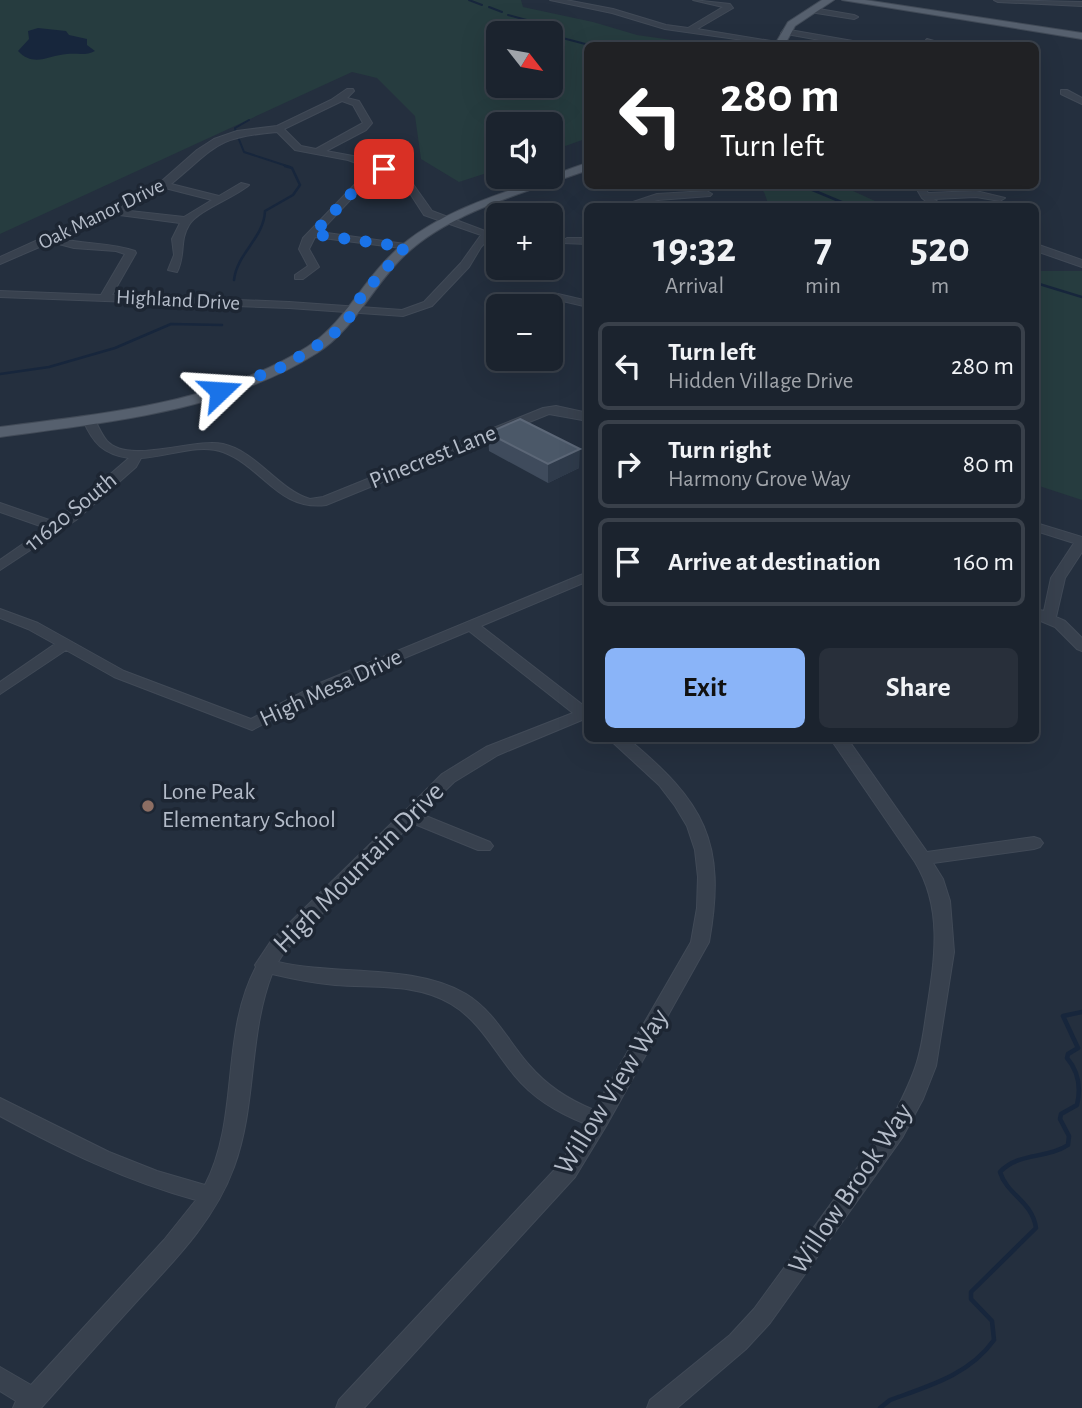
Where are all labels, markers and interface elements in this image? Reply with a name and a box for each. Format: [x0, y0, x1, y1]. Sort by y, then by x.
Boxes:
north arrow [486, 21, 564, 98]
map controls [486, 21, 563, 371]
icon: left [605, 70, 696, 161]
text: 280 m [720, 72, 840, 121]
button: sound [486, 112, 563, 189]
text: Turn left [720, 130, 824, 162]
pin [354, 139, 414, 199]
icon: arrive [365, 150, 403, 188]
street label: Oak Manor Drive [35, 175, 167, 253]
button: + [486, 203, 563, 280]
text: 19:32 [653, 227, 736, 269]
text: 7 [814, 227, 832, 269]
text: 520 [910, 227, 970, 269]
text: Arrival [665, 275, 724, 298]
text: min [805, 275, 841, 298]
text: m [931, 275, 949, 298]
street label: Highland Drive [115, 286, 241, 314]
button: − [486, 294, 563, 371]
text: Turn left [668, 339, 756, 365]
icon: left [609, 347, 647, 385]
text: 280 m [951, 353, 1014, 379]
position arrow [183, 354, 257, 428]
text: Hidden Village Drive [668, 370, 853, 393]
street label: Pinecrest Lane [366, 421, 500, 493]
text: Turn right [668, 437, 771, 463]
icon: right [609, 445, 647, 483]
text: 80 m [963, 451, 1014, 477]
street label: 11620 South [21, 468, 121, 556]
text: Harmony Grove Way [668, 468, 851, 491]
icon: arrive [609, 543, 647, 581]
text: Arrive at destination [668, 549, 881, 575]
text: 160 m [954, 549, 1014, 575]
street label: High Mesa Drive [256, 645, 406, 731]
button: Exit [605, 648, 805, 728]
button: Share [819, 648, 1018, 728]
street label: High Mountain Drive [268, 777, 450, 959]
place label: Lone Peak Elementary School [162, 780, 336, 832]
marker: Lone Peak Elementary School [140, 798, 156, 814]
street label: Willow View Way [550, 1004, 674, 1180]
street label: Willow Brook Way [784, 1099, 918, 1279]

